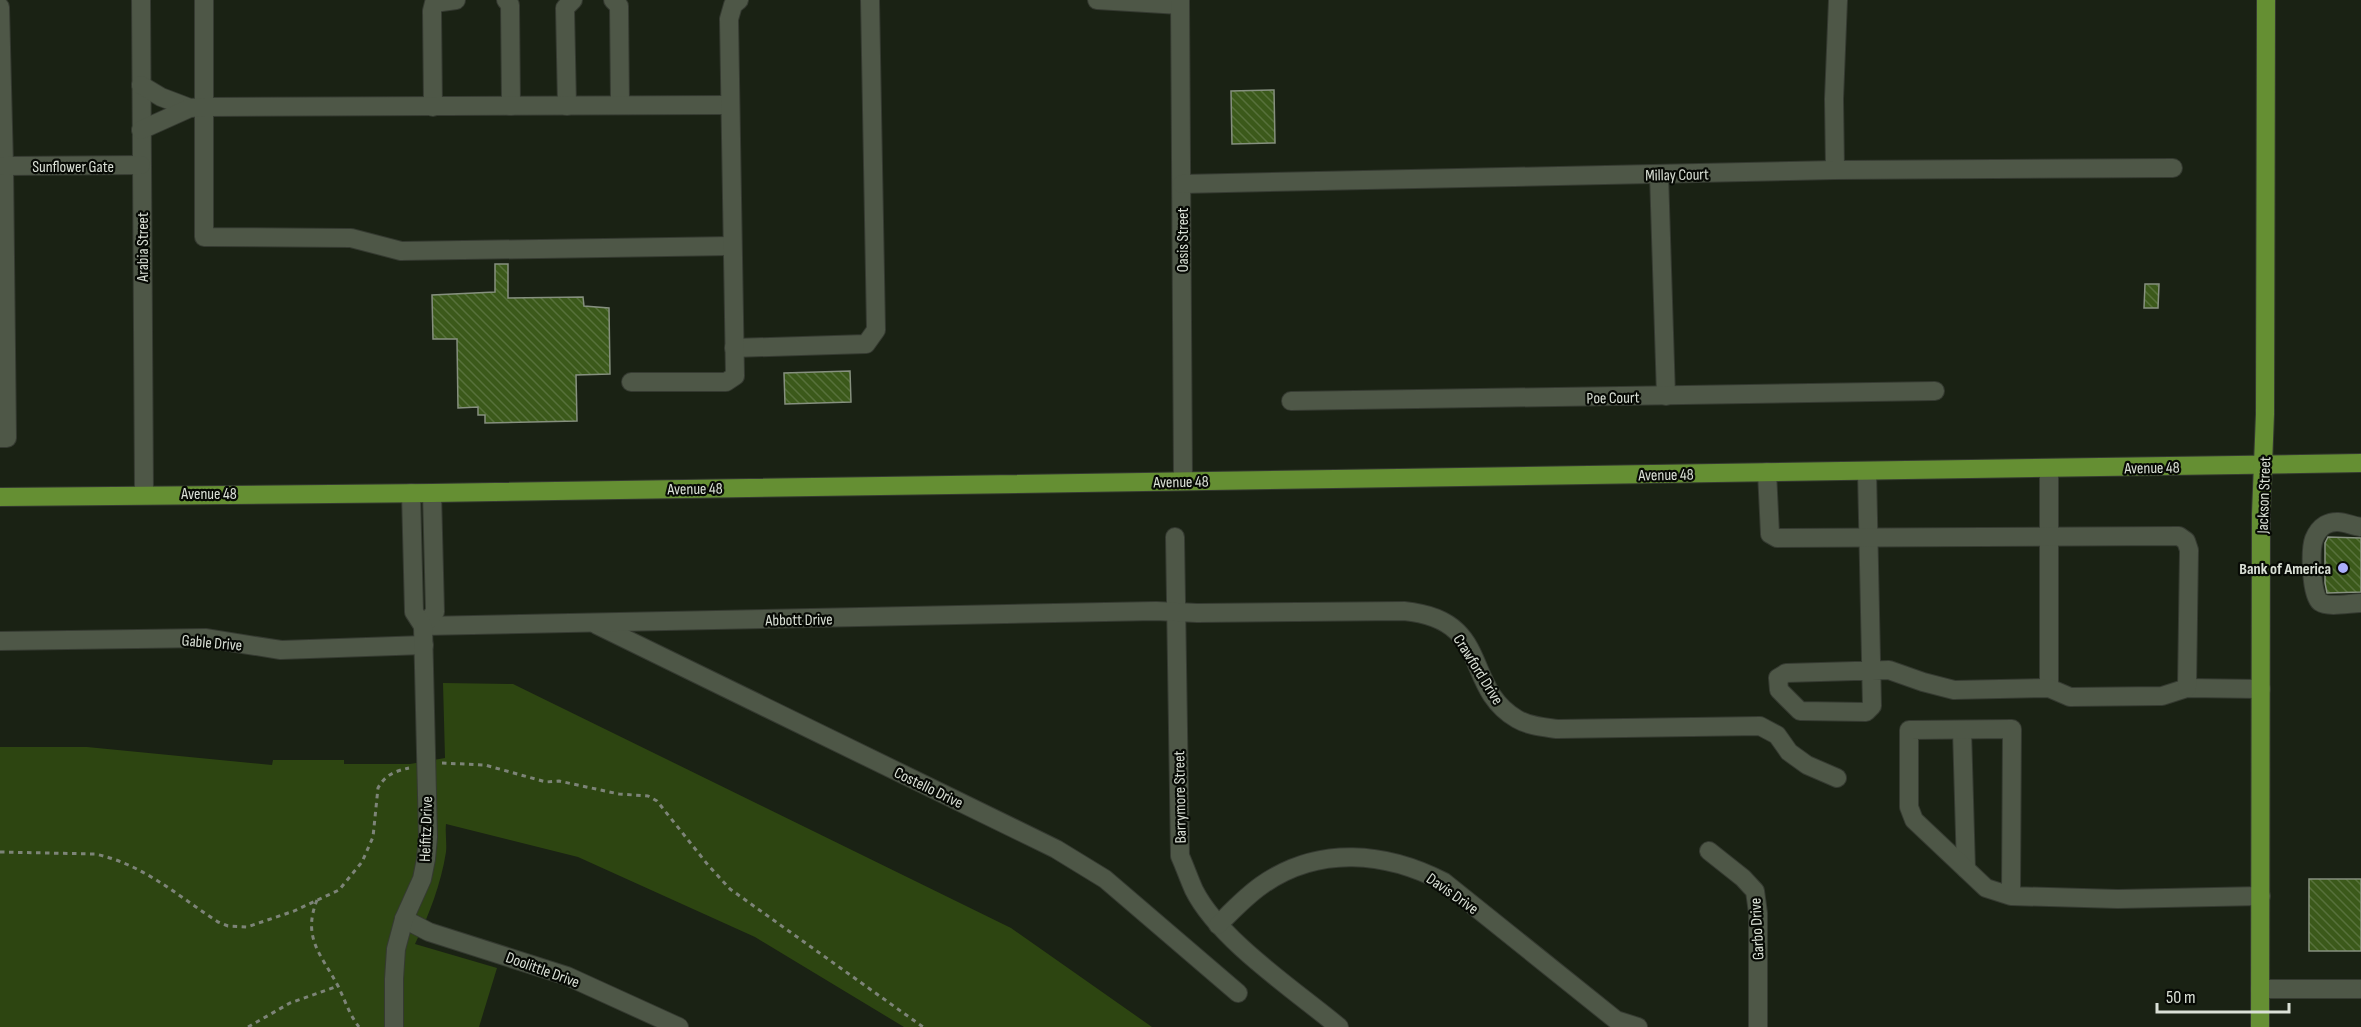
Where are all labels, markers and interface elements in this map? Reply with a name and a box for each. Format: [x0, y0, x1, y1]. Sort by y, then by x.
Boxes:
street label: Sunflower Gate [32, 158, 114, 177]
street label: Millay Court [1645, 165, 1709, 186]
street label: Oasis Street [1174, 208, 1193, 272]
street label: Arabia Street [134, 212, 153, 283]
street label: Poe Court [1586, 389, 1640, 408]
street label: Jackson Street [2254, 456, 2275, 535]
street label: Avenue 48 [2123, 459, 2180, 478]
street label: Avenue 48 [1637, 466, 1694, 485]
street label: Avenue 48 [1152, 473, 1209, 492]
street label: Avenue 48 [666, 480, 723, 499]
street label: Avenue 48 [180, 485, 237, 504]
place label: Bank of America [2239, 560, 2331, 579]
marker: Bank of America [2336, 561, 2350, 575]
street label: Abbott Drive [764, 610, 833, 631]
street label: Gable Drive [181, 631, 243, 656]
street label: Crawford Drive [1449, 631, 1507, 709]
street label: Barrymore Street [1170, 750, 1191, 844]
street label: Costello Drive [891, 764, 966, 813]
street label: Heifitz Drive [416, 796, 437, 862]
street label: Davis Drive [1422, 869, 1482, 919]
street label: Garbo Drive [1746, 897, 1769, 961]
street label: Doolittle Drive [503, 948, 582, 993]
scale bar [2157, 976, 2289, 1014]
text: 50 m [2166, 987, 2196, 1008]

